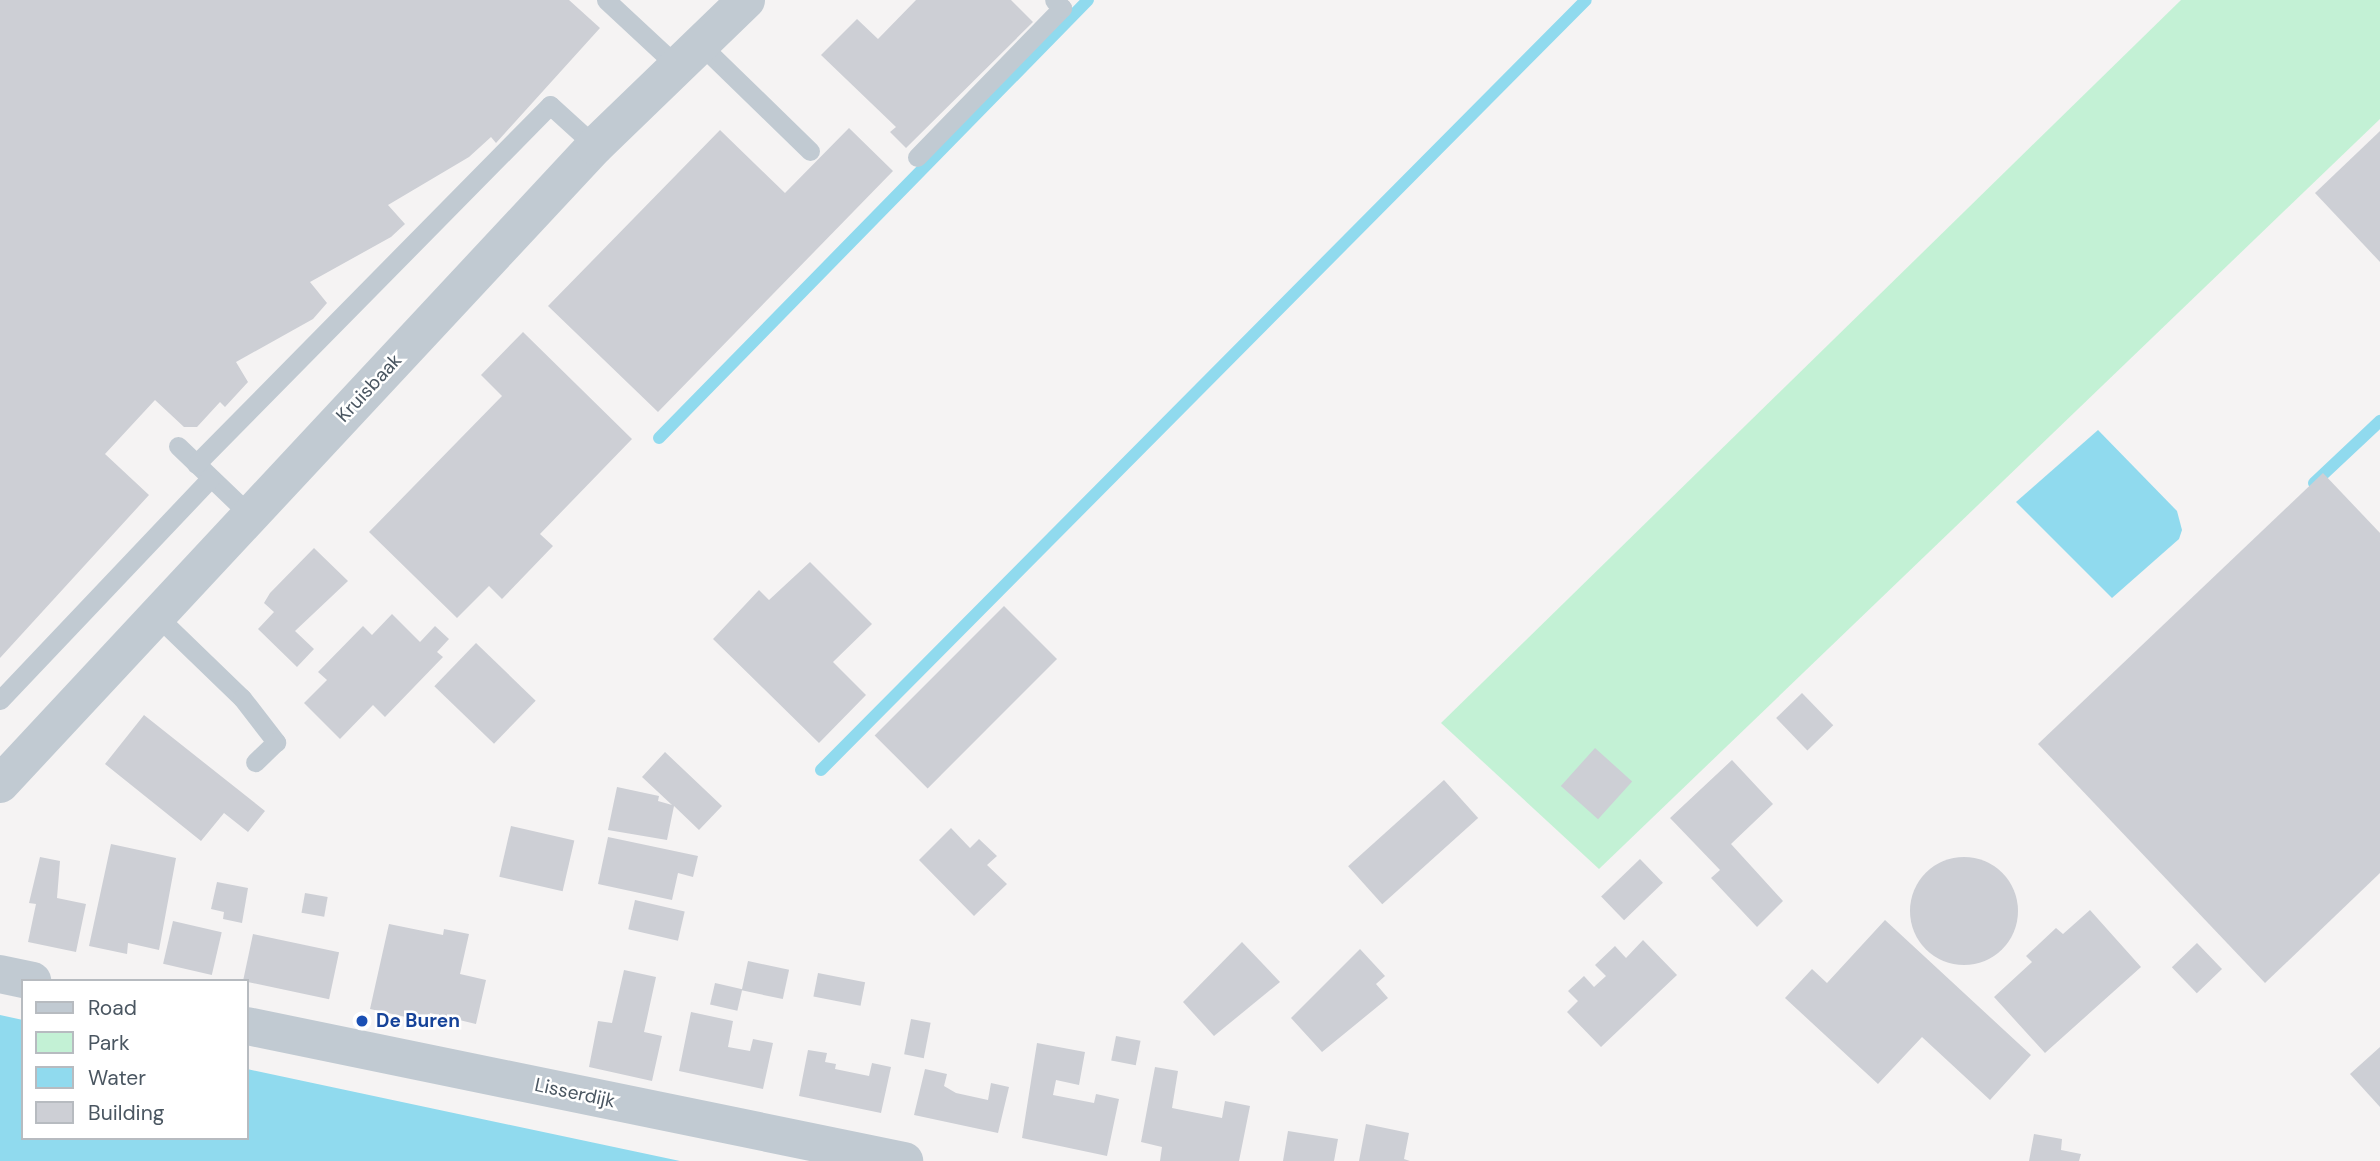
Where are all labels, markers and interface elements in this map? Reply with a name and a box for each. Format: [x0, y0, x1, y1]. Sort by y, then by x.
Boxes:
street label: Kruisbaak [332, 349, 406, 427]
legend [21, 979, 248, 1140]
text: Road [88, 994, 137, 1022]
place label: De Buren [376, 1010, 460, 1032]
marker: De Buren [354, 1013, 370, 1029]
text: Park [88, 1029, 129, 1057]
text: Water [88, 1064, 146, 1092]
street label: Lisserdijk [533, 1073, 617, 1113]
text: Building [88, 1099, 164, 1127]

